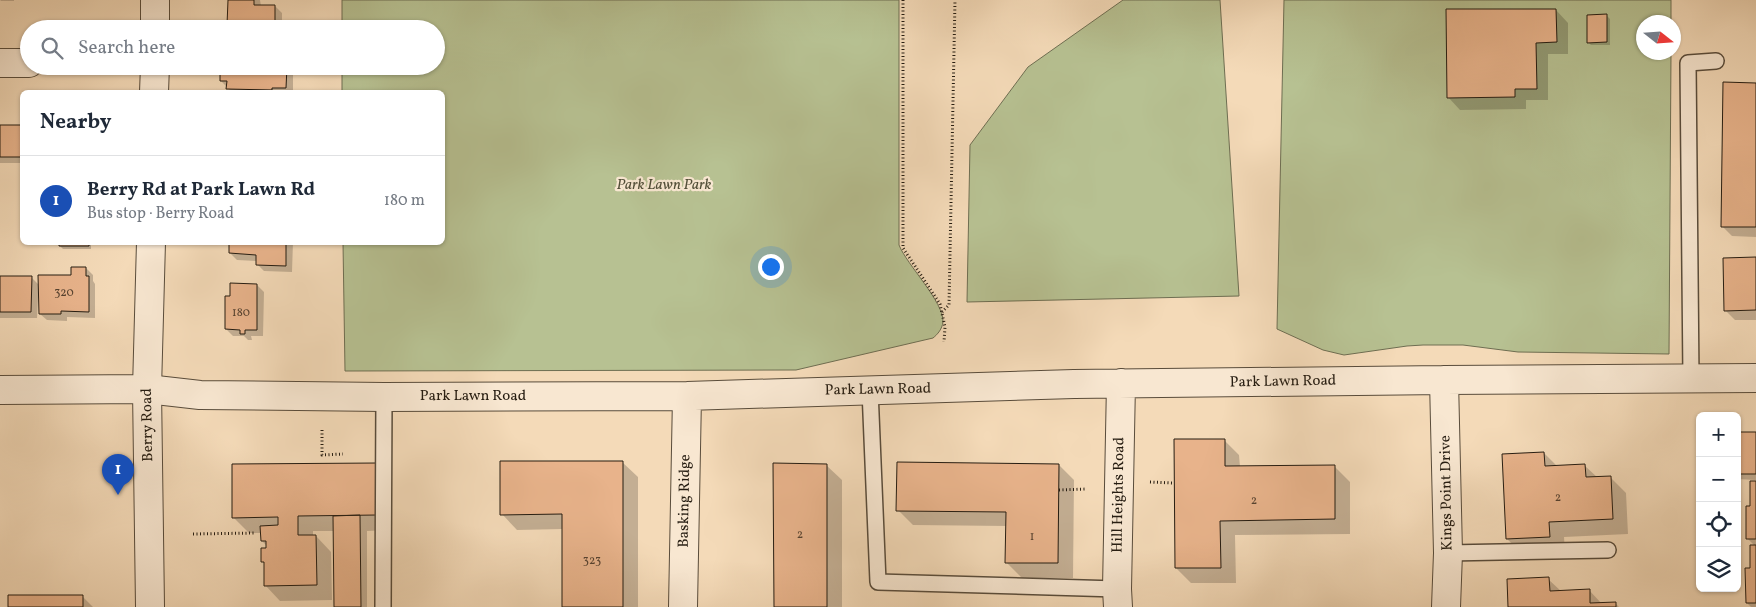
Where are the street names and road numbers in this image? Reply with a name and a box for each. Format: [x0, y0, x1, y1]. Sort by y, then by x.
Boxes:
street label: Park Lawn Road [1230, 371, 1336, 393]
street label: Park Lawn Road [825, 379, 931, 401]
street label: Park Lawn Road [420, 386, 526, 407]
street label: Berry Road [137, 388, 159, 462]
street label: Kings Point Drive [1435, 435, 1459, 551]
street label: Hill Heights Road [1107, 437, 1131, 553]
street label: Basking Ridge [674, 454, 696, 548]

